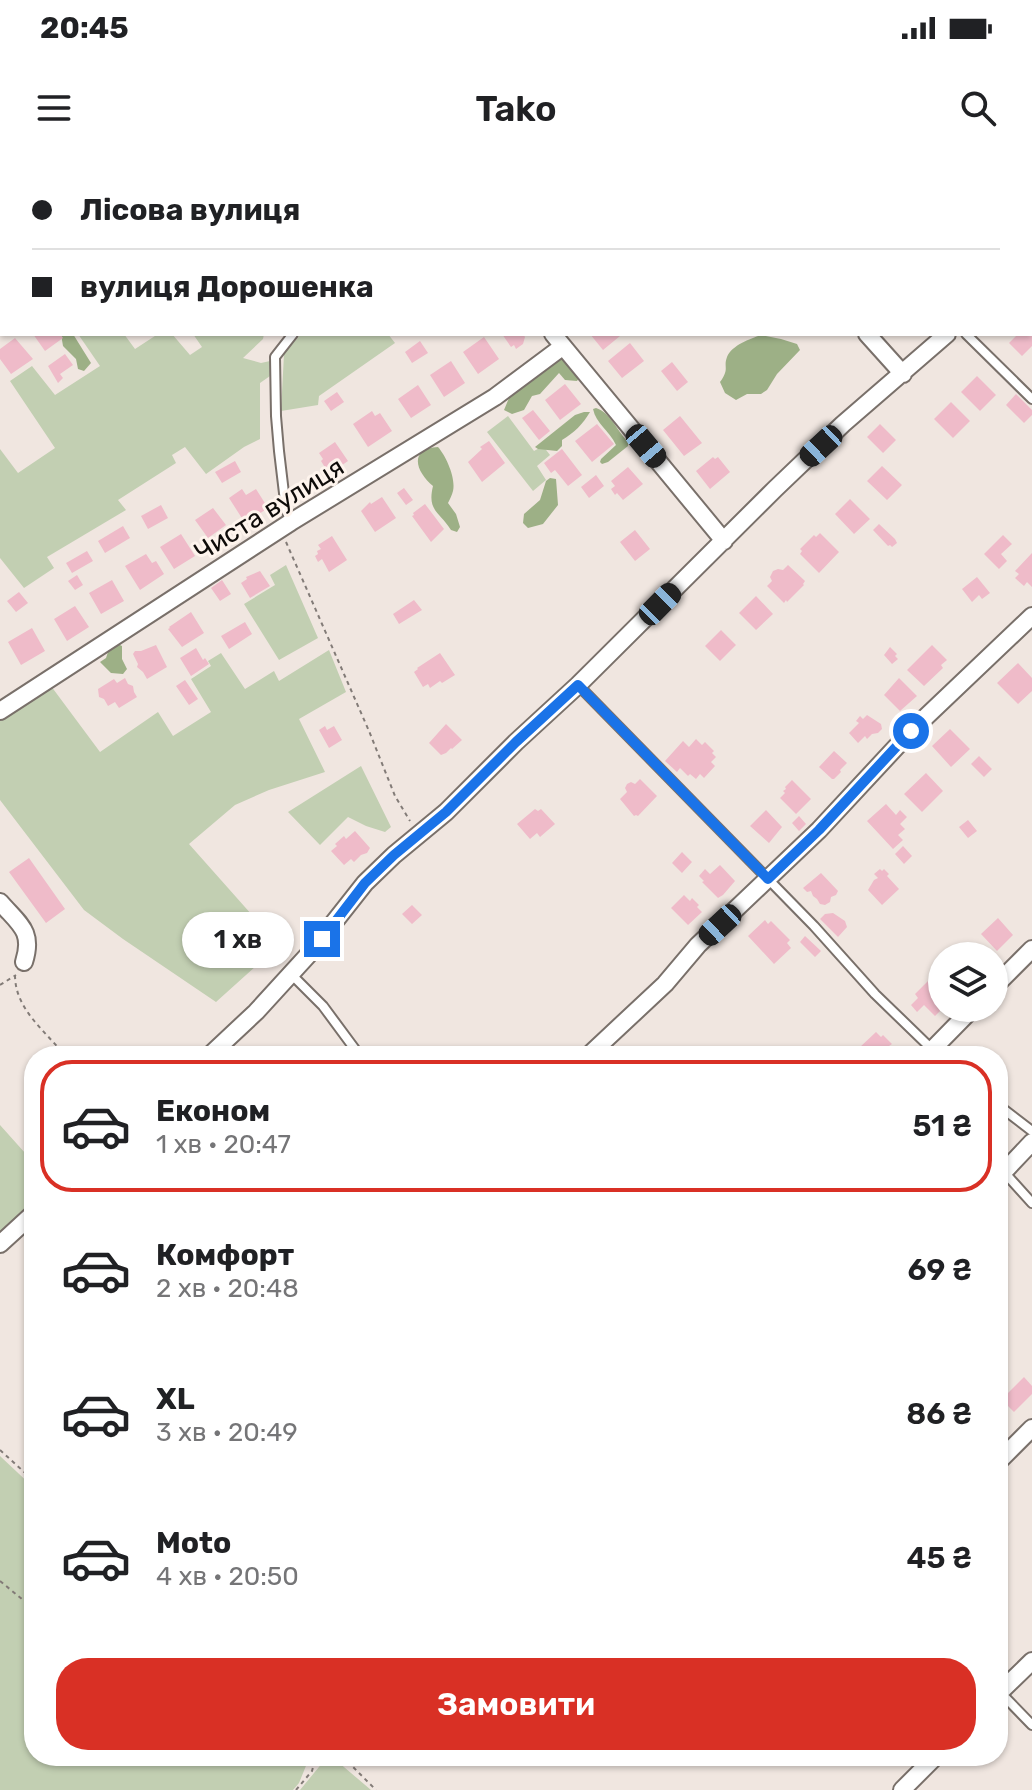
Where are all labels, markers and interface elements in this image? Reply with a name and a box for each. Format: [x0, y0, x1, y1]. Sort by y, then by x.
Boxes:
text: 20:45 [40, 10, 129, 46]
icon: menu [32, 86, 76, 130]
icon: search [956, 86, 1000, 130]
text: Tako [475, 87, 557, 130]
text: Лісова вулиця [80, 192, 300, 228]
text: вулиця Дорошенка [80, 269, 374, 305]
car [621, 420, 671, 472]
car [795, 421, 847, 471]
street label: Чиста вулиця [189, 451, 350, 568]
car [635, 579, 685, 629]
route start [893, 713, 929, 749]
car [694, 900, 746, 950]
callout: 1 хв [182, 911, 294, 967]
route end [304, 921, 340, 957]
text: 1 хв [214, 924, 262, 955]
map controls [928, 942, 1008, 1022]
button: layers [928, 942, 1008, 1022]
icon: car [60, 1090, 132, 1162]
text: Економ [156, 1093, 270, 1129]
text: 51 ₴ [912, 1108, 972, 1144]
text: 1 хв · 20:47 [156, 1129, 291, 1160]
icon: car [60, 1234, 132, 1306]
text: Комфорт [156, 1237, 294, 1273]
text: 69 ₴ [907, 1252, 972, 1288]
text: 2 хв · 20:48 [156, 1273, 299, 1304]
icon: car [60, 1378, 132, 1450]
text: XL [156, 1381, 195, 1417]
text: 86 ₴ [906, 1396, 972, 1432]
text: 3 хв · 20:49 [156, 1417, 298, 1448]
icon: car [60, 1522, 132, 1594]
text: Moto [156, 1525, 231, 1561]
text: 45 ₴ [906, 1540, 972, 1576]
text: 4 хв · 20:50 [156, 1561, 299, 1592]
button: Замовити [56, 1658, 976, 1750]

